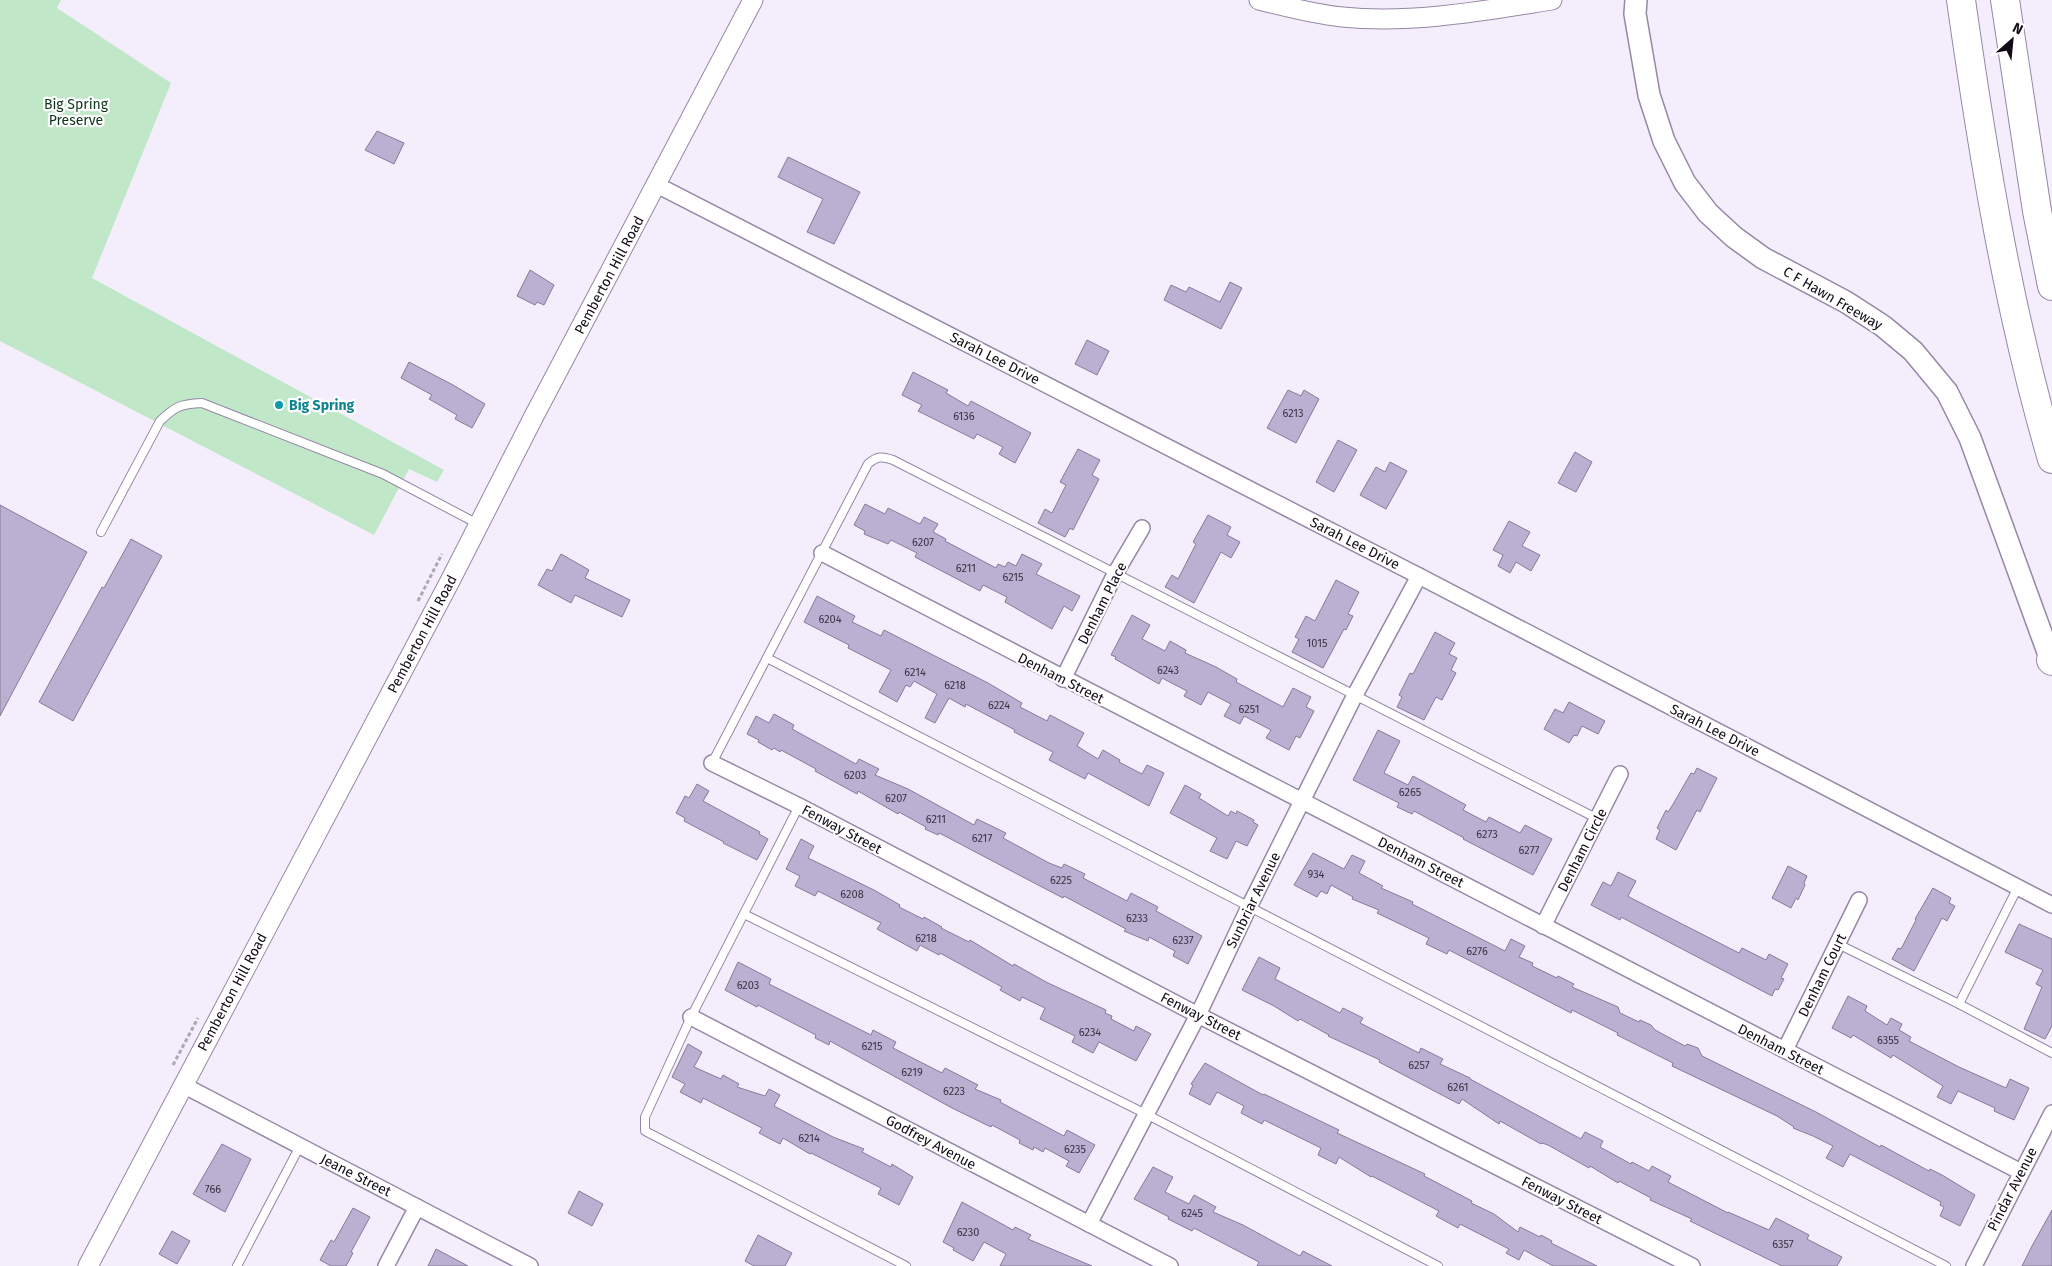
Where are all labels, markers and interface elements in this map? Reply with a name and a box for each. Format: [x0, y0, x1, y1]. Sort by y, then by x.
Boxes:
north arrow [1987, 15, 2037, 65]
text: N [2010, 19, 2026, 39]
park label: Big Spring Preserve [44, 96, 109, 129]
street label: Pemberton Hill Road [571, 213, 648, 337]
street label: C F Hawn Freeway [1780, 263, 1886, 334]
street label: Sarah Lee Drive [947, 329, 1042, 388]
place label: Big Spring [289, 397, 355, 414]
marker: Big Spring [273, 399, 285, 411]
house number: 6213 [1282, 407, 1304, 420]
house number: 6136 [953, 410, 975, 423]
street label: Sarah Lee Drive [1307, 514, 1402, 573]
house number: 6207 [912, 536, 934, 549]
street label: Denham Place [1074, 559, 1130, 647]
house number: 6211 [956, 562, 976, 575]
house number: 6215 [1002, 571, 1024, 584]
street label: Pemberton Hill Road [384, 572, 461, 696]
house number: 6204 [818, 613, 842, 626]
house number: 1015 [1307, 637, 1328, 650]
street label: Denham Street [1015, 649, 1108, 708]
house number: 6243 [1157, 664, 1179, 677]
house number: 6214 [904, 666, 926, 679]
house number: 6218 [944, 679, 966, 692]
house number: 6224 [988, 699, 1010, 712]
street label: Sarah Lee Drive [1667, 701, 1762, 760]
house number: 6251 [1239, 703, 1259, 716]
house number: 6203 [844, 769, 866, 782]
house number: 6265 [1399, 786, 1422, 799]
house number: 6207 [885, 792, 907, 805]
street label: Fenway Street [799, 801, 885, 858]
street label: Denham Circle [1554, 806, 1611, 895]
house number: 6211 [926, 813, 946, 826]
house number: 6273 [1476, 828, 1498, 841]
house number: 6217 [972, 832, 992, 845]
street label: Denham Street [1375, 833, 1468, 892]
house number: 6277 [1519, 844, 1540, 857]
street label: Sunbriar Avenue [1223, 849, 1284, 951]
house number: 934 [1308, 868, 1325, 881]
house number: 6225 [1050, 874, 1073, 887]
house number: 6208 [840, 888, 864, 901]
house number: 6233 [1126, 912, 1148, 925]
street label: Pemberton Hill Road [194, 930, 271, 1054]
street label: Denham Court [1795, 930, 1850, 1020]
house number: 6218 [915, 932, 937, 945]
house number: 6237 [1172, 934, 1194, 947]
house number: 6276 [1466, 945, 1488, 958]
house number: 6203 [737, 979, 759, 992]
street label: Fenway Street [1158, 989, 1245, 1044]
street label: Denham Street [1735, 1020, 1828, 1079]
house number: 6234 [1079, 1026, 1101, 1039]
house number: 6355 [1877, 1034, 1900, 1047]
house number: 6215 [861, 1040, 883, 1053]
house number: 6257 [1408, 1059, 1430, 1072]
house number: 6219 [901, 1066, 923, 1079]
house number: 6261 [1447, 1081, 1469, 1094]
house number: 6223 [943, 1085, 965, 1098]
street label: Godfrey Avenue [883, 1112, 979, 1173]
house number: 6214 [798, 1132, 820, 1145]
house number: 6235 [1064, 1143, 1087, 1156]
street label: Pindar Avenue [1984, 1144, 2041, 1234]
street label: Jeane Street [318, 1150, 395, 1201]
street label: Fenway Street [1519, 1173, 1606, 1228]
house number: 766 [205, 1183, 221, 1196]
house number: 6245 [1181, 1207, 1204, 1220]
house number: 6230 [957, 1226, 979, 1239]
house number: 6357 [1772, 1238, 1794, 1251]

